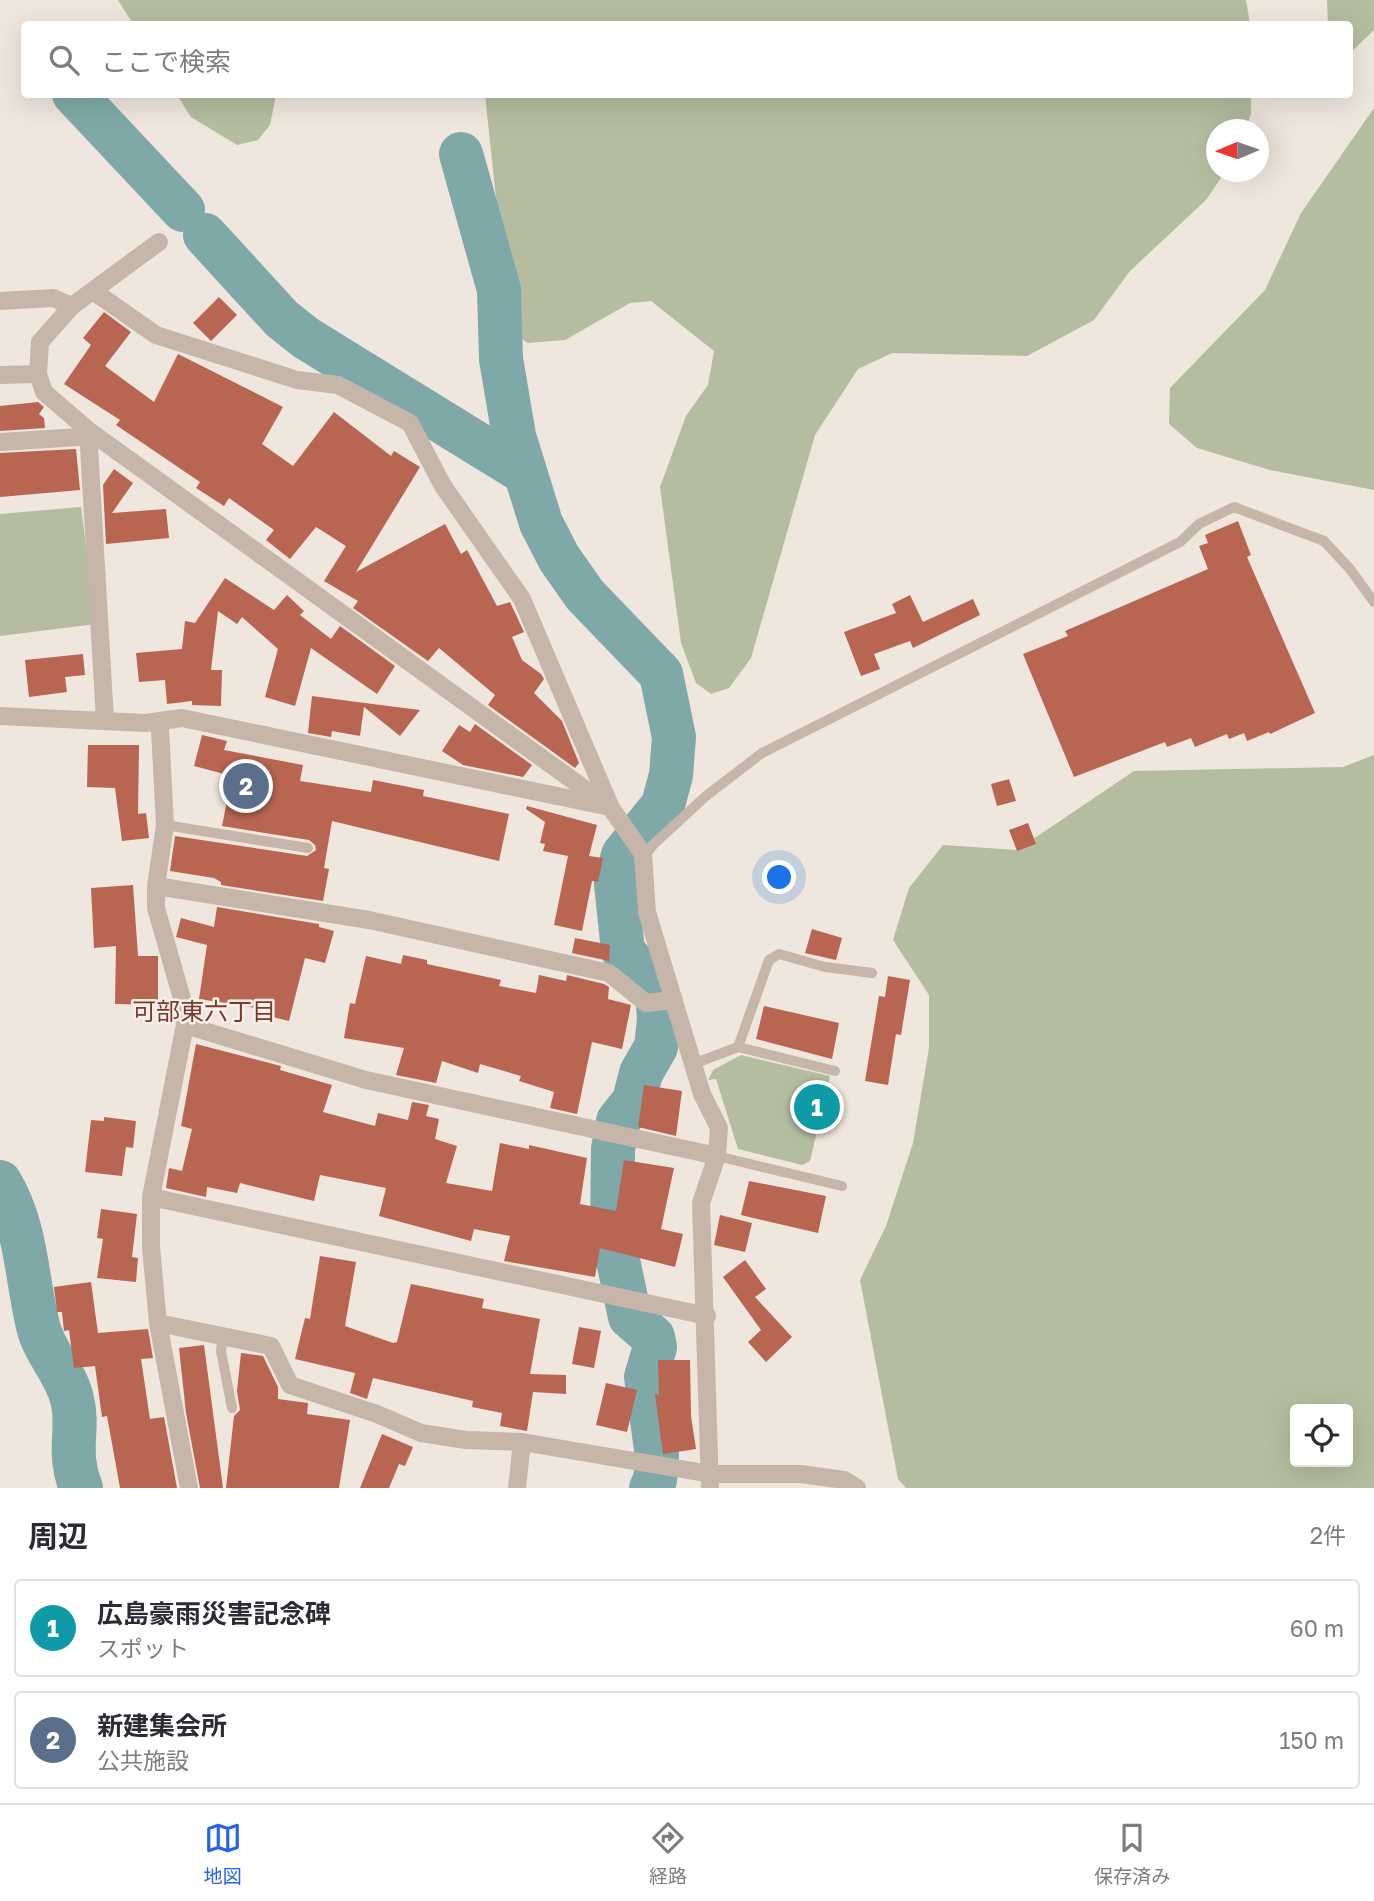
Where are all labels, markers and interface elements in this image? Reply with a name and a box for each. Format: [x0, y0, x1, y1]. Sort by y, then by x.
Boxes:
search box [21, 21, 1353, 98]
icon: search [45, 41, 83, 79]
text: ここで検索 [101, 46, 231, 77]
north arrow [1206, 119, 1269, 182]
pin: 2 [223, 760, 269, 812]
your location [762, 860, 796, 894]
district label: 可部東六丁目 [132, 996, 276, 1025]
pin: 1 [794, 1081, 840, 1133]
map controls [1290, 1404, 1353, 1467]
button: locate [1290, 1404, 1353, 1467]
text: 周辺 [28, 1518, 88, 1554]
text: 2件 [1310, 1521, 1346, 1549]
text: 広島豪雨災害記念碑 [97, 1598, 331, 1629]
text: 1 [47, 1614, 59, 1642]
text: 60 m [1290, 1614, 1344, 1642]
text: スポット [97, 1634, 189, 1662]
text: 新建集会所 [97, 1710, 227, 1741]
text: 2 [46, 1726, 60, 1754]
text: 150 m [1279, 1726, 1344, 1754]
text: 公共施設 [97, 1746, 189, 1774]
tab: 地図 [204, 1819, 242, 1888]
tab: 経路 [649, 1819, 687, 1888]
tab: 保存済み [1094, 1819, 1170, 1888]

